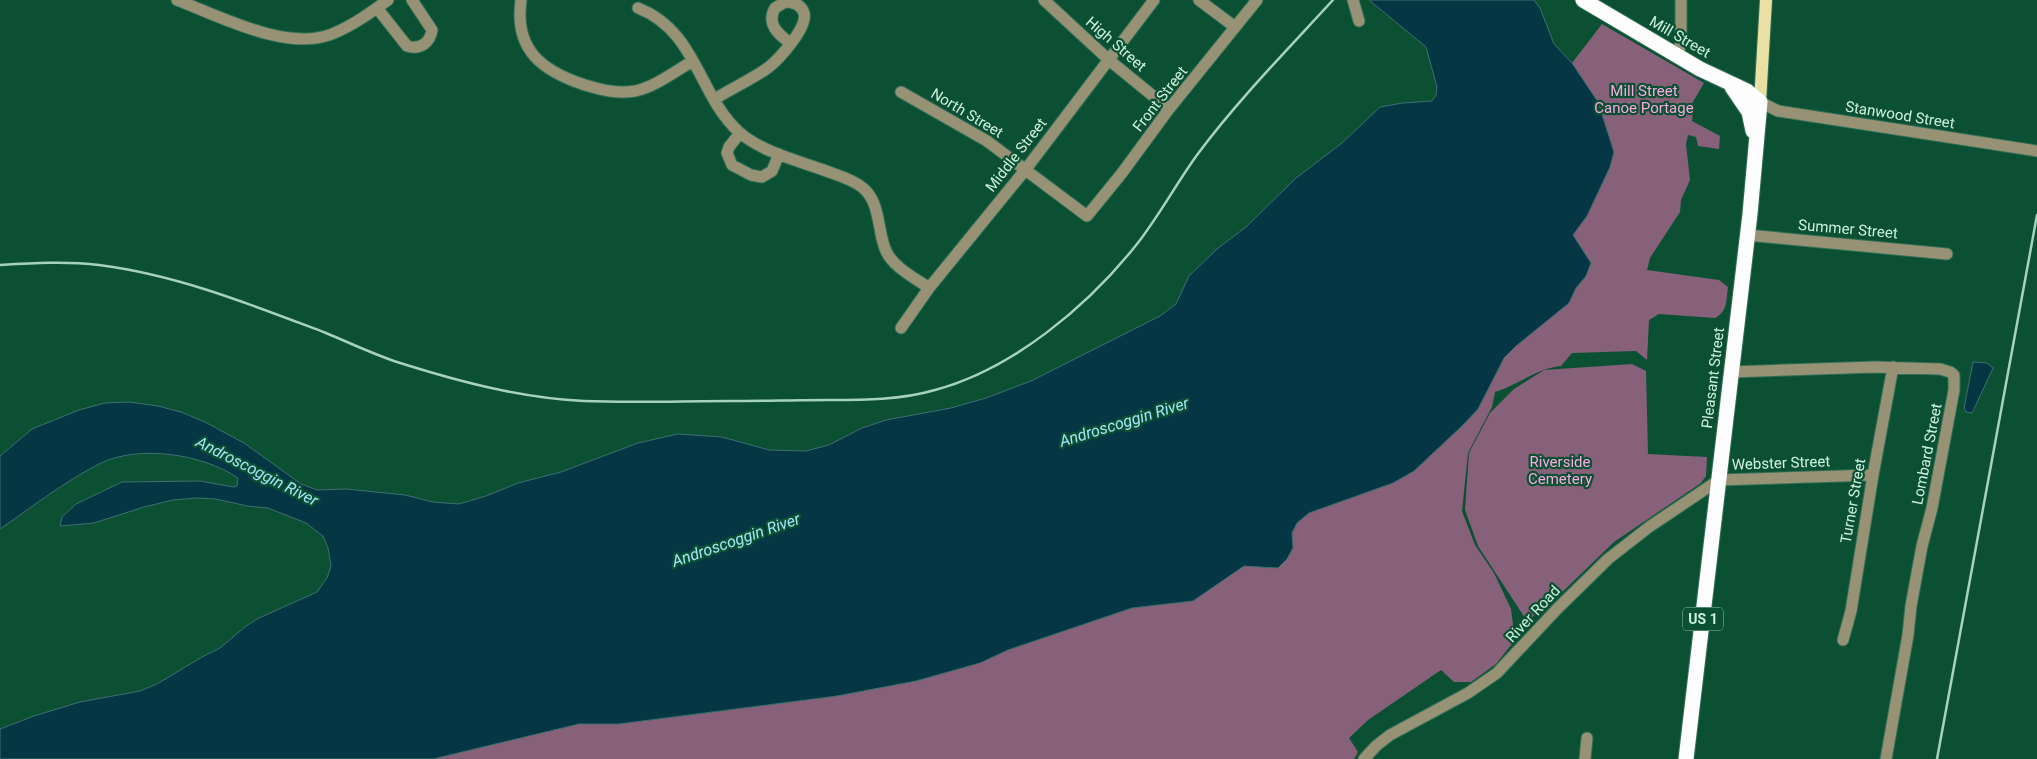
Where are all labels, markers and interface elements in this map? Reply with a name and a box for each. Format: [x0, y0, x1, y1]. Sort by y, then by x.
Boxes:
street label: Mill Street [1646, 12, 1714, 62]
street label: High Street [1082, 13, 1150, 75]
street label: Front Street [1129, 63, 1191, 135]
park label: Mill Street Canoe Portage [1594, 82, 1694, 117]
street label: North Street [928, 84, 1006, 142]
street label: Stanwood Street [1844, 97, 1956, 133]
street label: Middle Street [982, 114, 1050, 195]
street label: Summer Street [1797, 216, 1899, 242]
street label: Pleasant Street [1698, 326, 1728, 430]
water label: Androscoggin River [1056, 393, 1192, 451]
street label: Lombard Street [1908, 402, 1946, 506]
water label: Androscoggin River [192, 432, 322, 510]
street label: Webster Street [1731, 452, 1831, 474]
park label: Riverside Cemetery [1528, 453, 1592, 488]
street label: Turner Street [1837, 457, 1869, 545]
water label: Androscoggin River [668, 509, 803, 571]
street label: River Road [1502, 582, 1564, 646]
road number: US 1 [1683, 608, 1723, 630]

